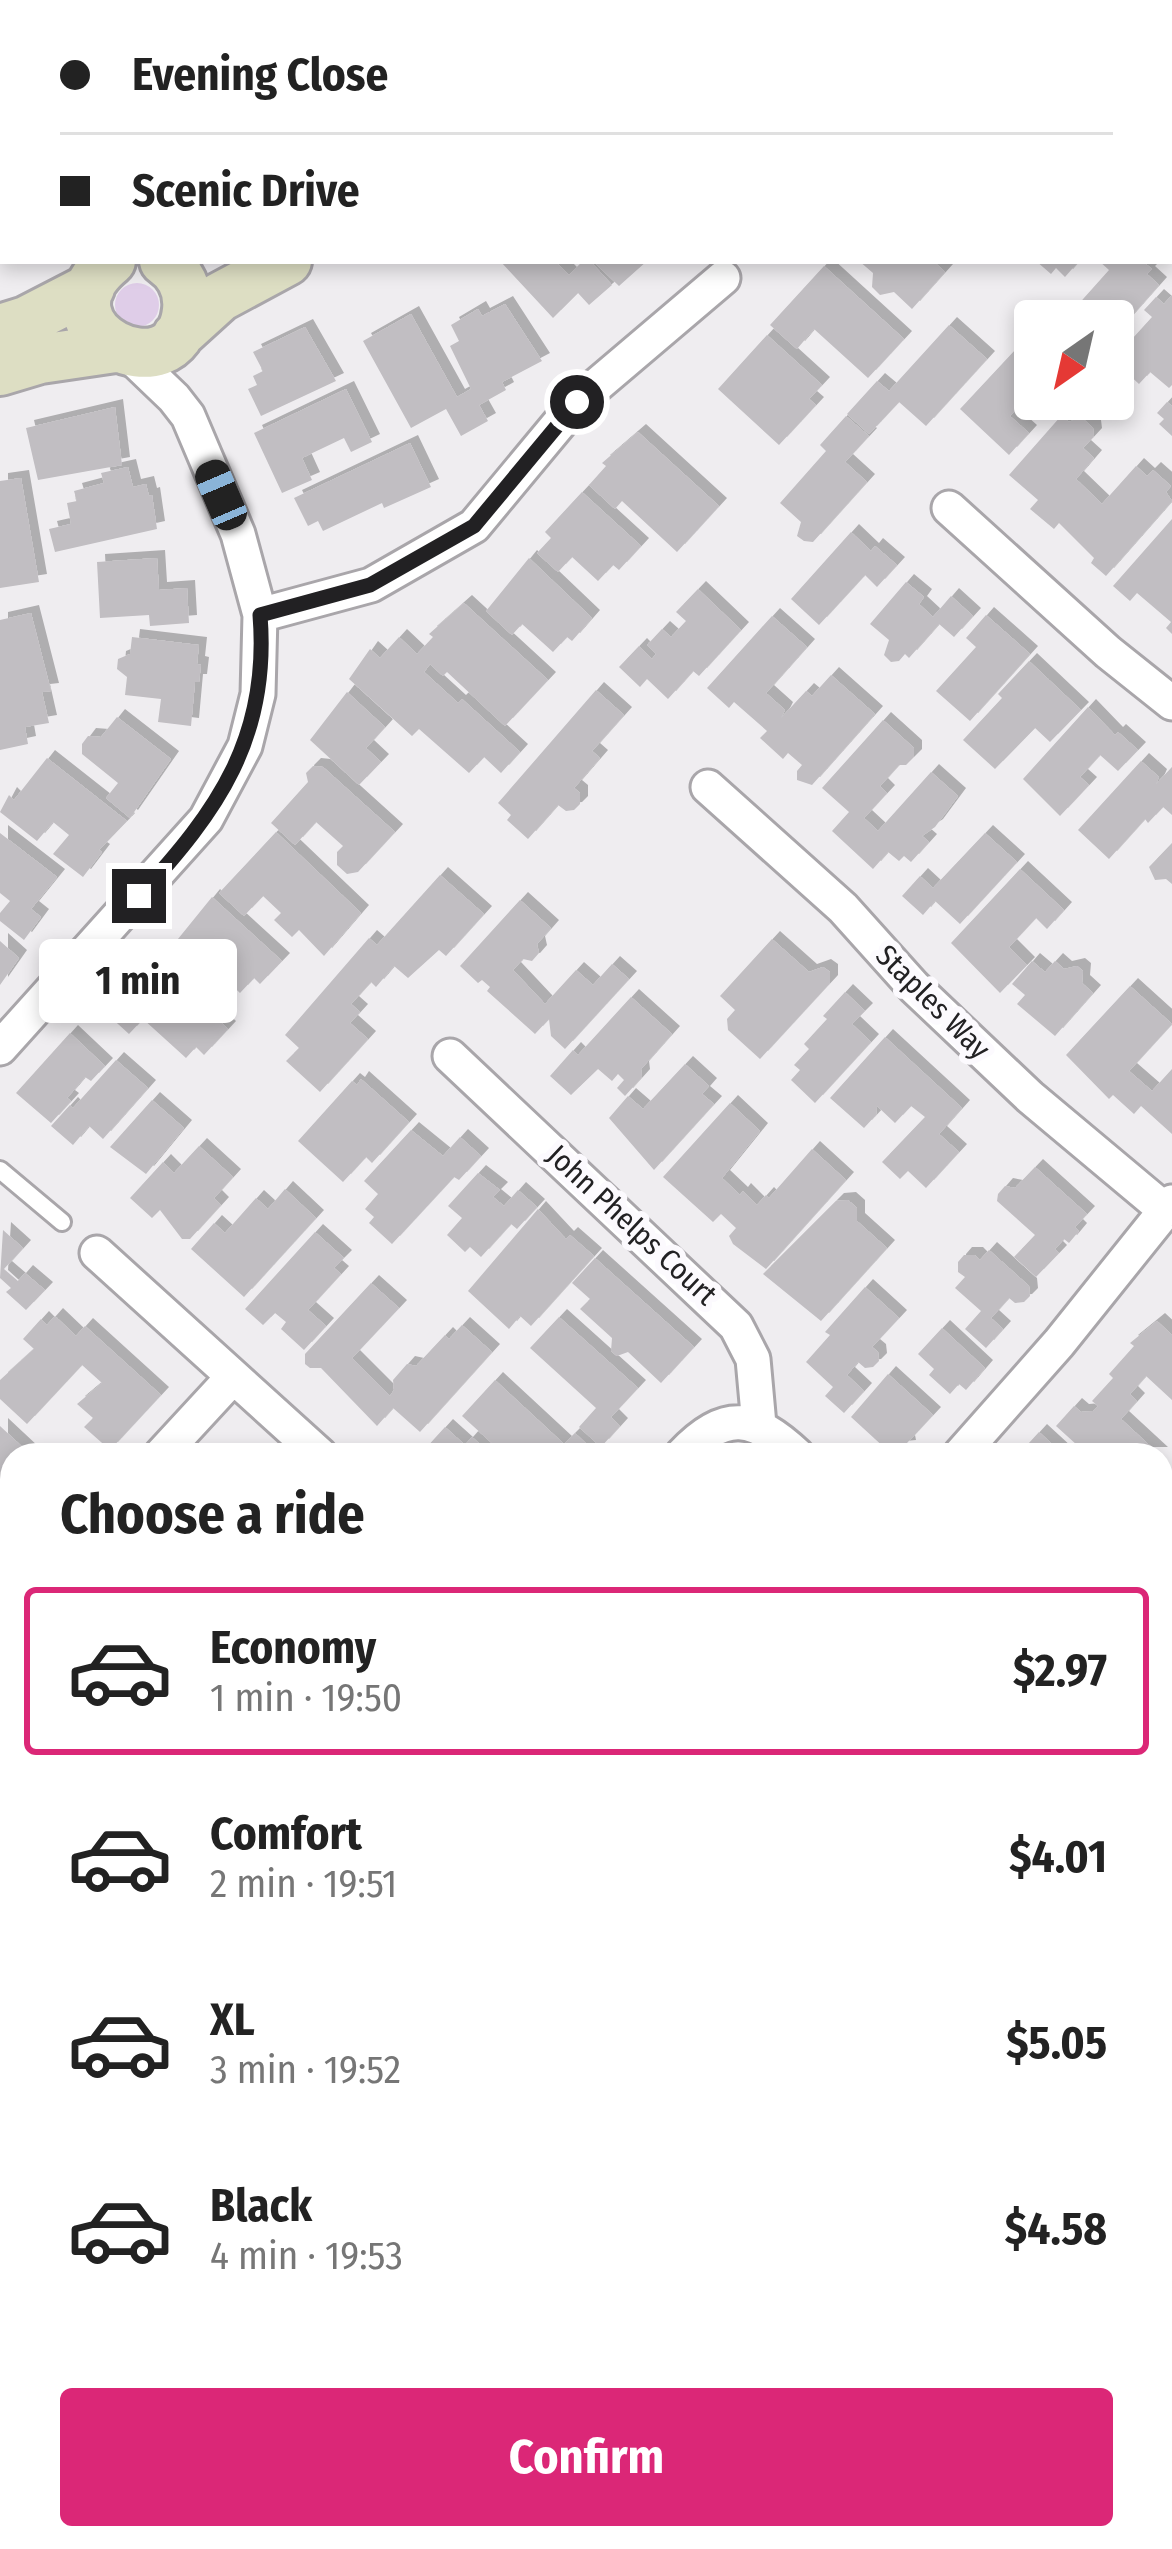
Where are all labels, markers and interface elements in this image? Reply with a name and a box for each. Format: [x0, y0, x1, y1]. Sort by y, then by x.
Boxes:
text: Evening Close [132, 48, 388, 102]
text: Scenic Drive [132, 164, 360, 218]
north arrow [1014, 300, 1134, 420]
map controls [1014, 300, 1134, 420]
route start [550, 375, 604, 429]
car [190, 455, 252, 535]
route end [112, 869, 166, 923]
street label: Staples Way [868, 937, 998, 1067]
callout: 1 min [40, 938, 238, 1022]
text: 1 min [96, 958, 180, 1004]
street label: John Phelps Court [540, 1137, 724, 1313]
text: Choose a ride [60, 1483, 365, 1547]
icon: car [66, 1617, 174, 1725]
text: Economy [210, 1621, 376, 1675]
text: $2.97 [1013, 1644, 1107, 1698]
text: 1 min · 19:50 [210, 1675, 402, 1721]
icon: car [66, 1803, 174, 1911]
text: Comfort [210, 1807, 362, 1861]
text: $4.01 [1009, 1830, 1107, 1884]
text: 2 min · 19:51 [210, 1861, 397, 1907]
icon: car [66, 1989, 174, 2097]
text: XL [210, 1993, 255, 2047]
text: $5.05 [1006, 2016, 1107, 2070]
text: 3 min · 19:52 [210, 2047, 401, 2093]
icon: car [66, 2175, 174, 2283]
text: Black [210, 2179, 312, 2233]
text: $4.58 [1005, 2202, 1107, 2256]
text: 4 min · 19:53 [210, 2233, 403, 2279]
button: Confirm [60, 2388, 1113, 2526]

